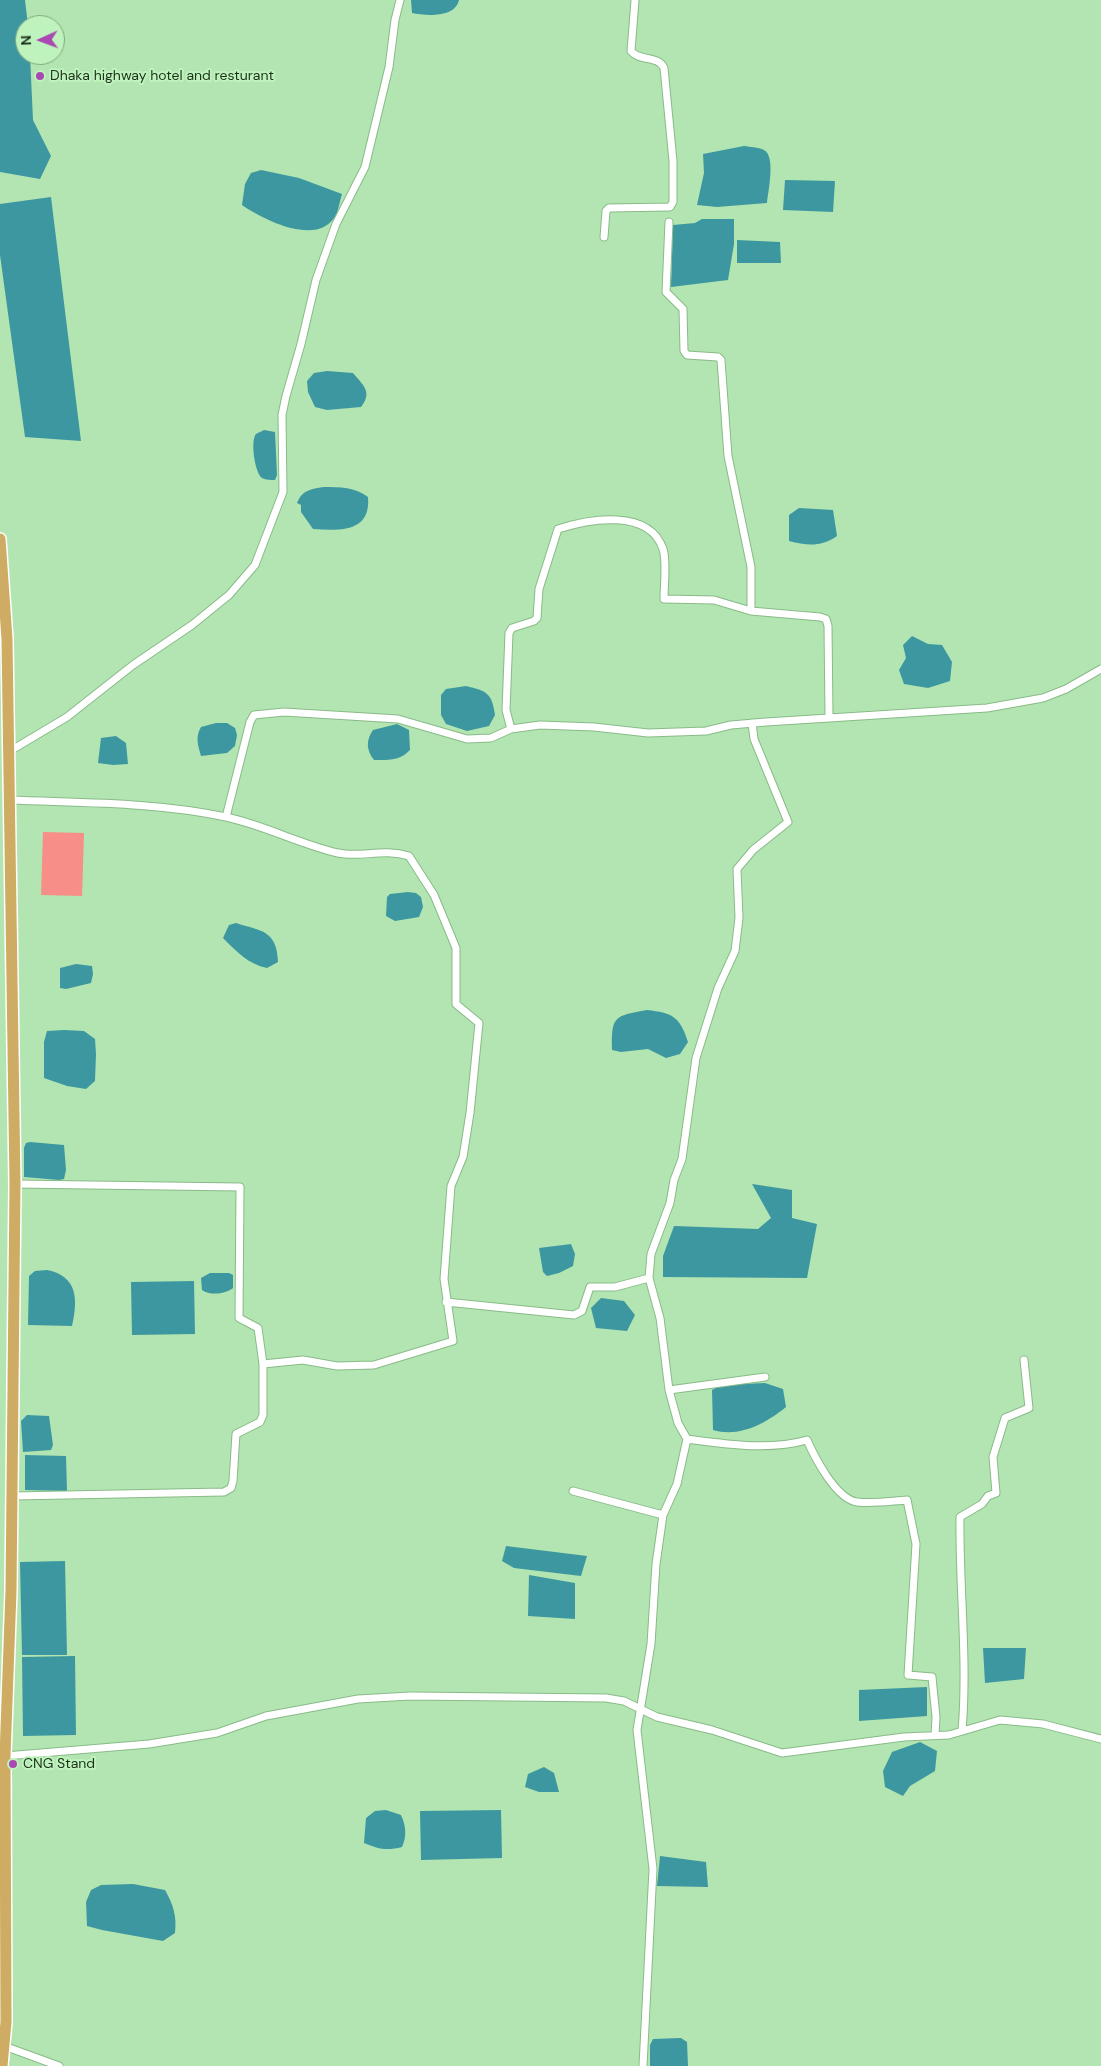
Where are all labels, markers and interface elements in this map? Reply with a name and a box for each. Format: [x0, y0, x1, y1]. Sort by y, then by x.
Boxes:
north arrow [15, 15, 65, 65]
text: N [17, 35, 35, 46]
place label: Dhaka highway hotel and resturant [50, 68, 274, 84]
marker: Dhaka highway hotel and resturant [34, 70, 46, 82]
place label: CNG Stand [23, 1756, 95, 1772]
marker: CNG Stand [7, 1758, 19, 1770]

